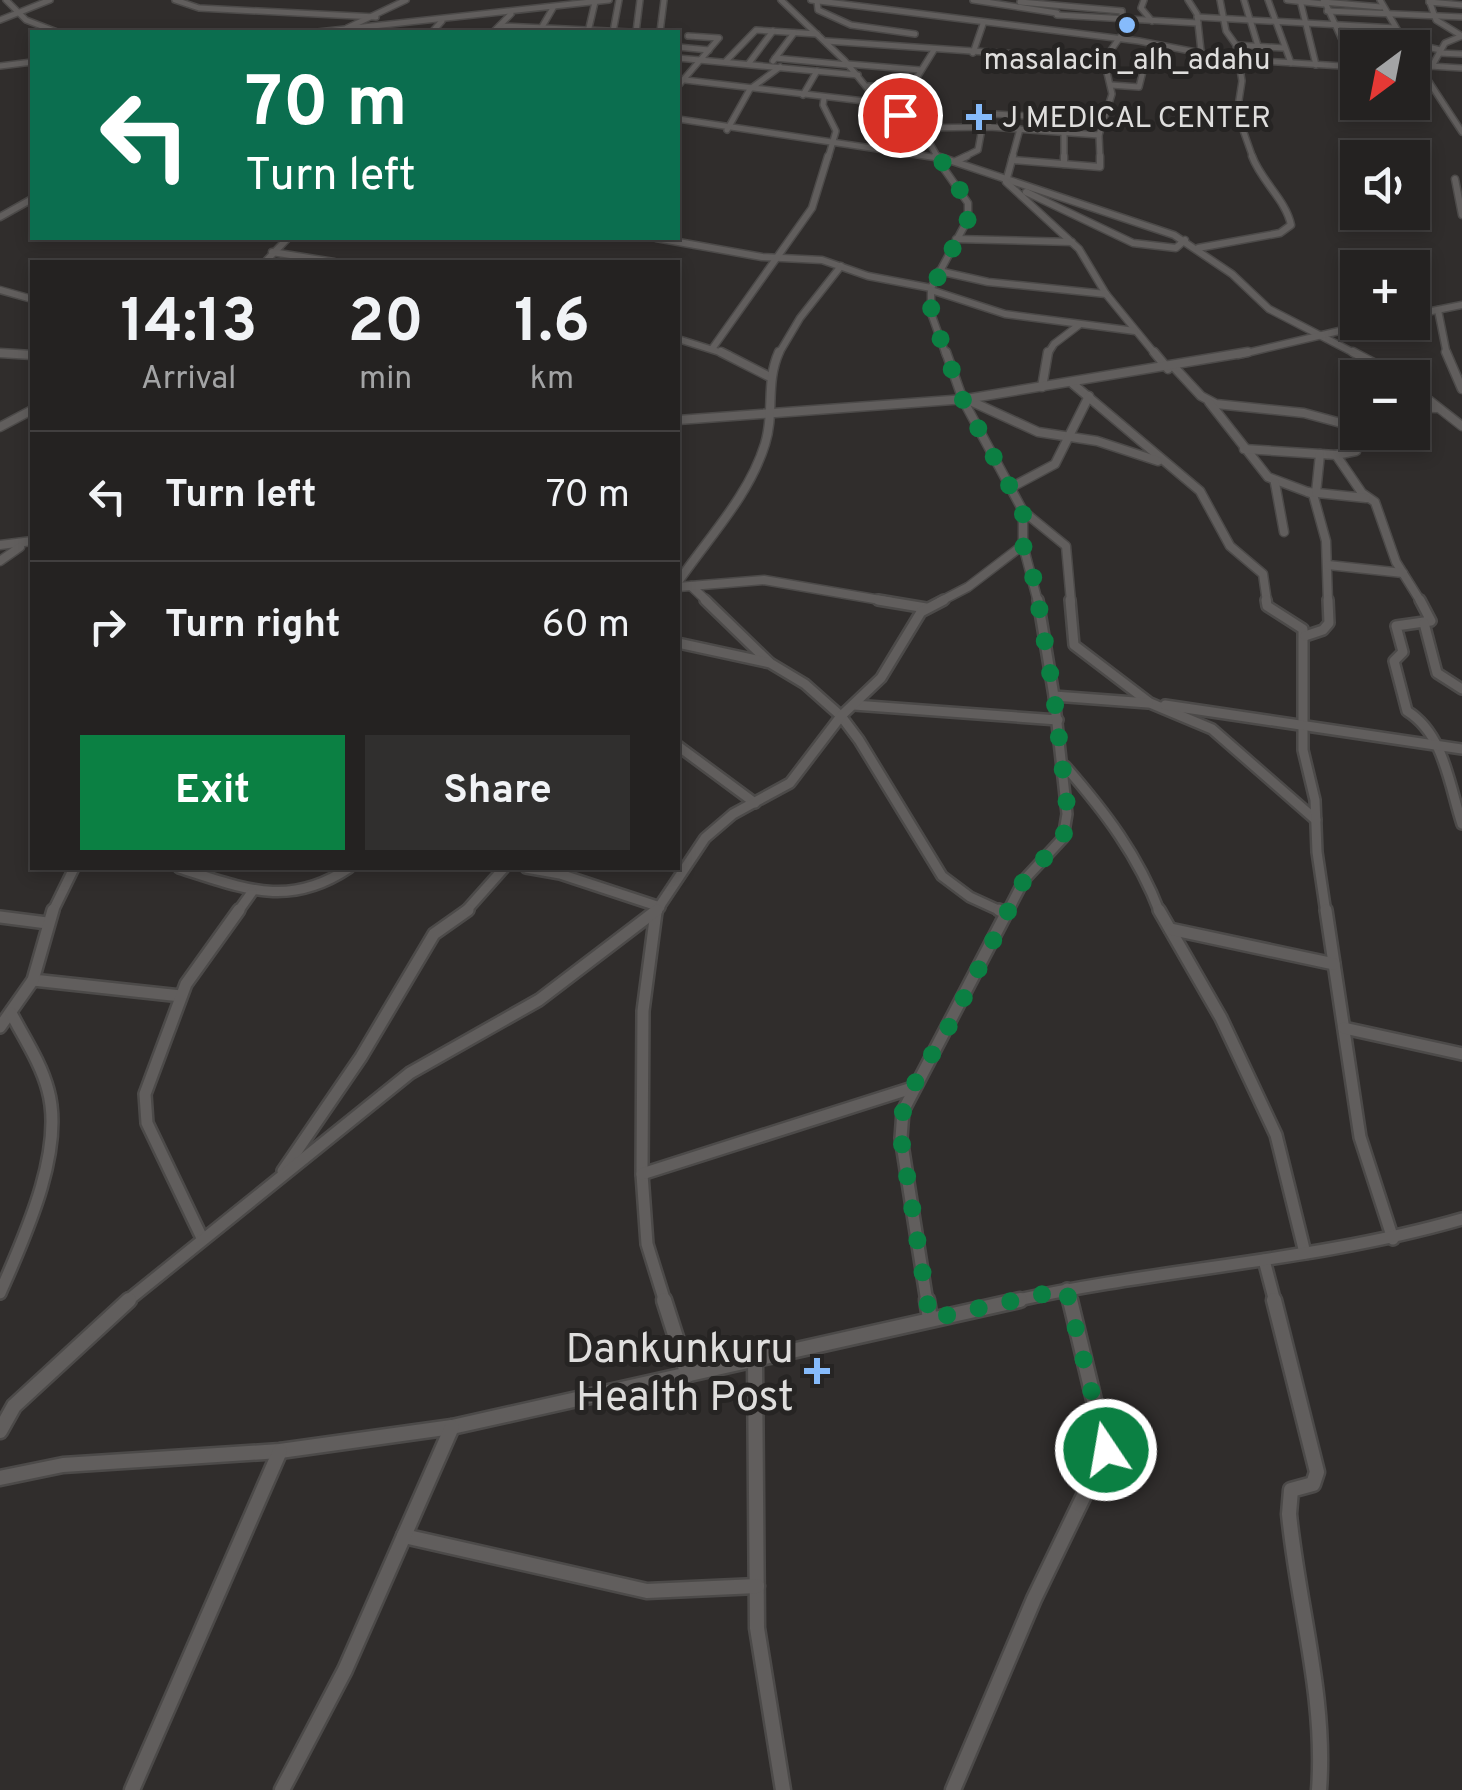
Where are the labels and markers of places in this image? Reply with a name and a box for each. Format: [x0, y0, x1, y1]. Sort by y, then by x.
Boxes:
marker: masalacin_alh_adahu [1116, 14, 1138, 36]
place label: masalacin_alh_adahu [983, 43, 1271, 80]
pin [858, 73, 943, 158]
place label: J MEDICAL CENTER [1002, 101, 1271, 138]
marker: J MEDICAL CENTER [966, 104, 992, 130]
place label: Dankunkuru Health Post [565, 1325, 794, 1426]
marker: Dankunkuru Health Post [804, 1358, 830, 1384]

